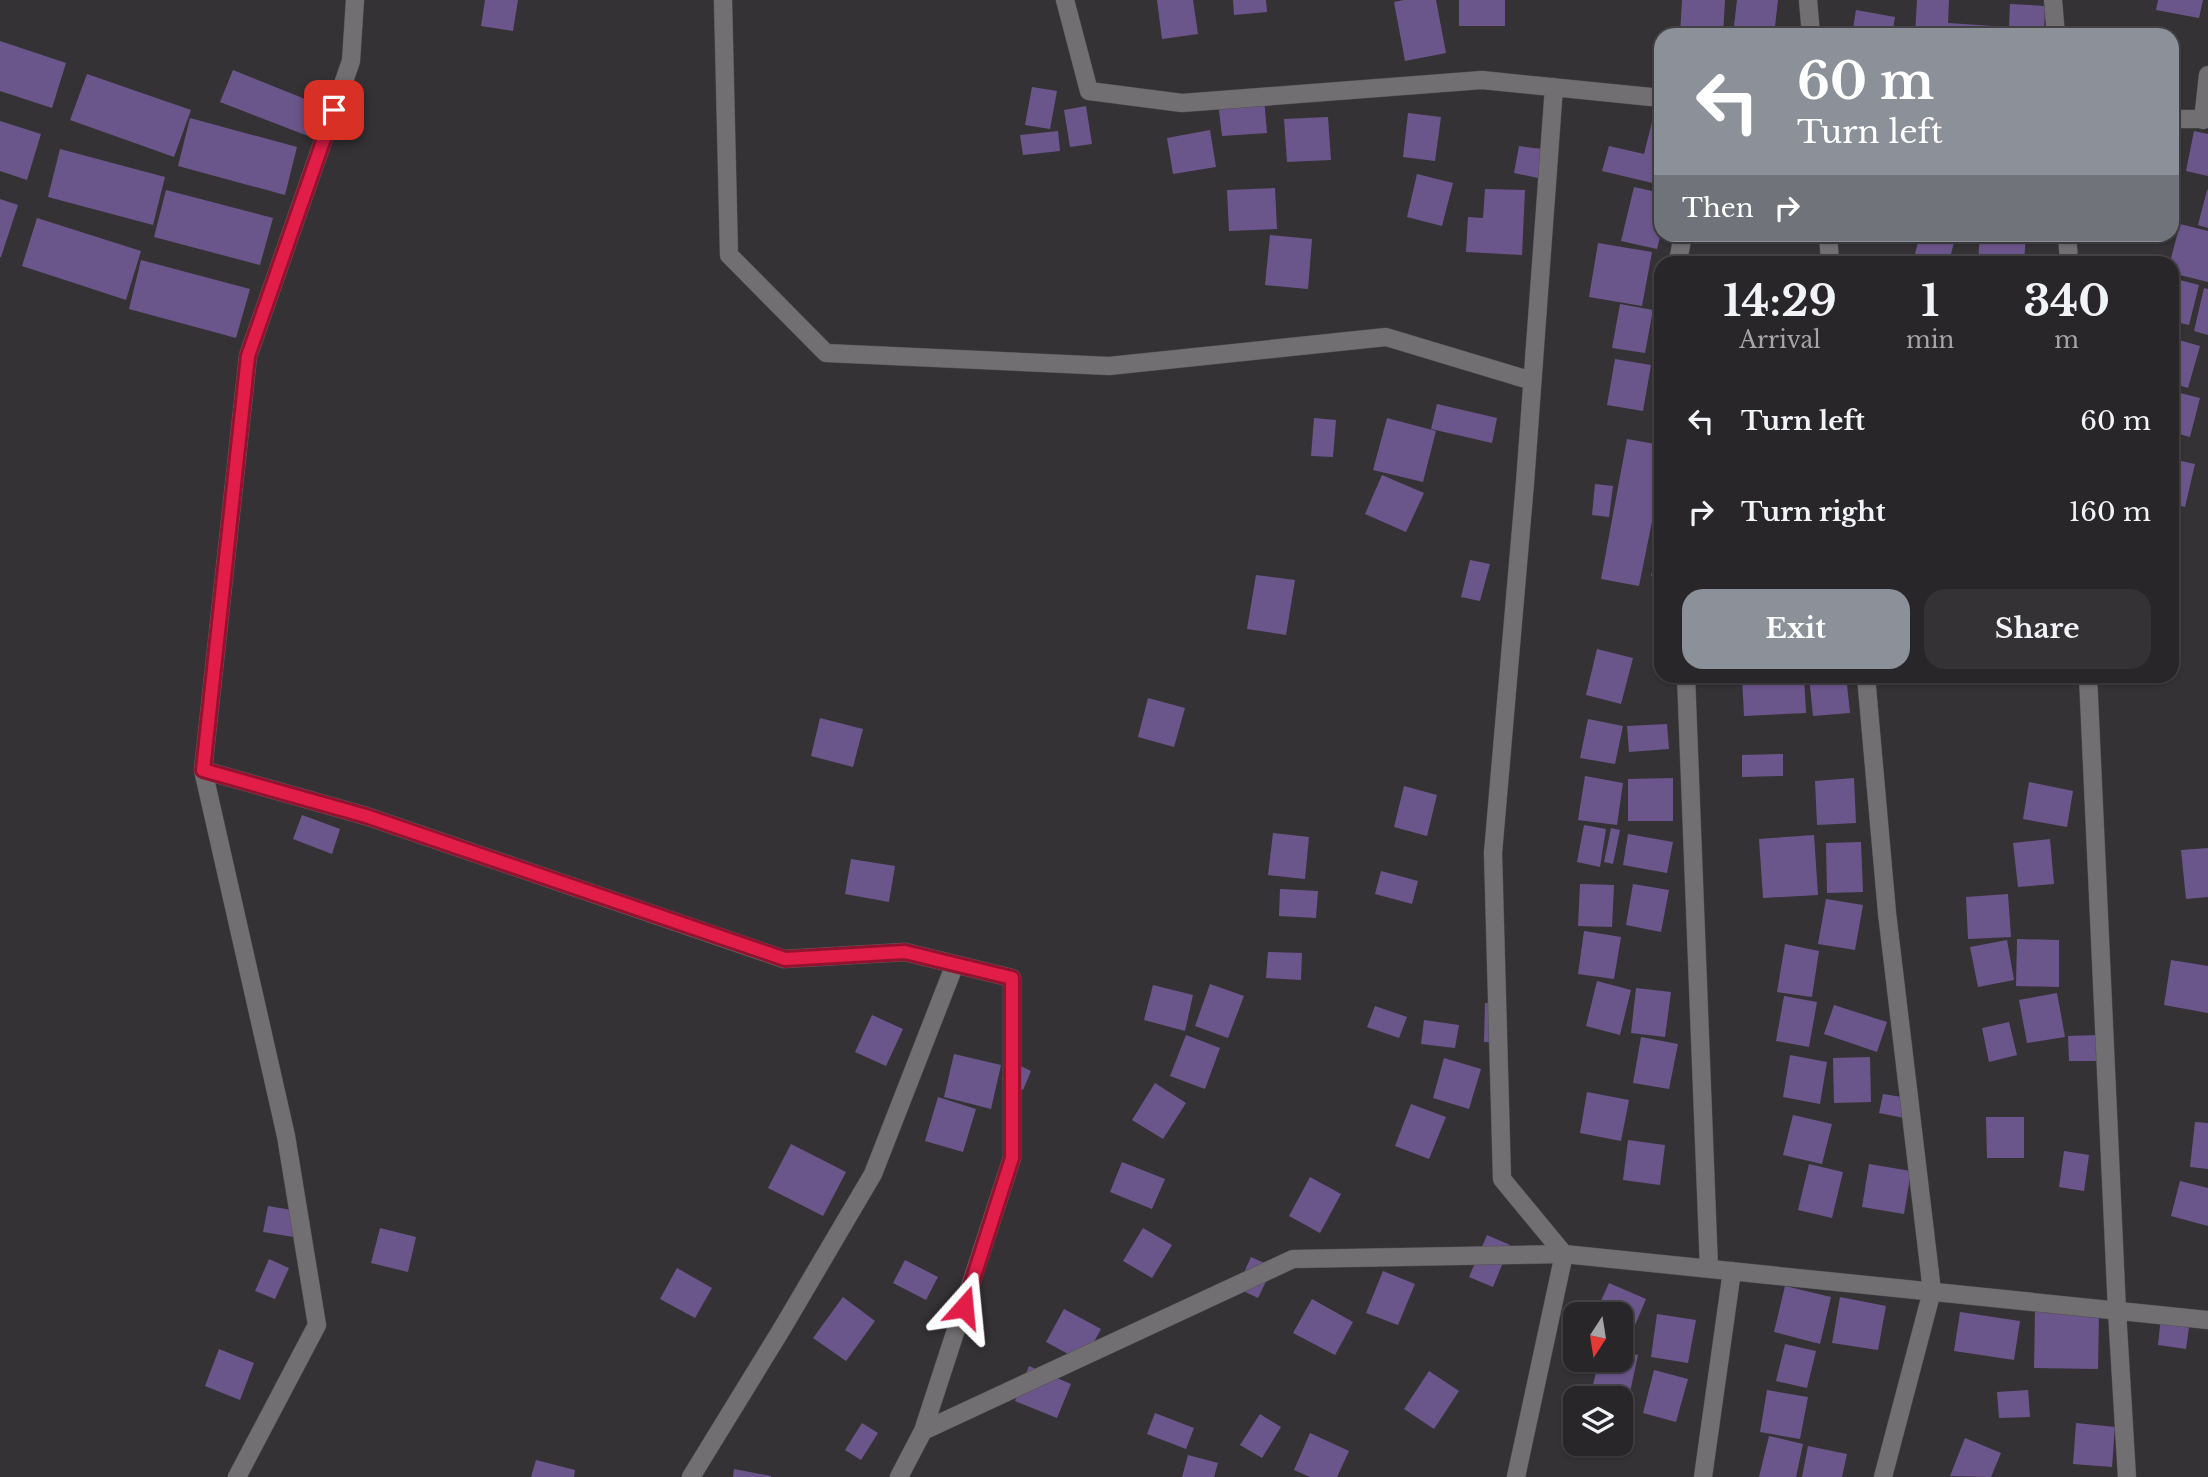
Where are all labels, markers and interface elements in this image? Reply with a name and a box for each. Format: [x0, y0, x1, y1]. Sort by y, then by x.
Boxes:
text: 60 m [1797, 51, 1934, 112]
icon: left [1682, 56, 1773, 147]
pin [304, 80, 364, 140]
icon: arrive [315, 91, 353, 129]
text: Turn left [1797, 112, 1943, 152]
icon: right [1768, 189, 1806, 227]
text: Then [1682, 192, 1754, 224]
text: 14:29 [1723, 275, 1837, 327]
text: 1 [1921, 275, 1939, 327]
text: 340 [2023, 275, 2110, 327]
text: Arrival [1739, 326, 1821, 354]
text: min [1906, 326, 1954, 354]
text: m [2054, 326, 2079, 354]
icon: left [1682, 402, 1720, 440]
text: Turn left [1741, 405, 1865, 437]
text: 60 m [2080, 405, 2151, 437]
icon: right [1682, 493, 1720, 531]
text: Turn right [1741, 496, 1886, 528]
text: 160 m [2069, 496, 2151, 528]
button: Exit [1682, 589, 1910, 669]
button: Share [1924, 589, 2151, 669]
position arrow [927, 1270, 1001, 1344]
north arrow [1563, 1302, 1633, 1372]
map controls [1563, 1302, 1633, 1456]
button: layers [1563, 1386, 1633, 1456]

